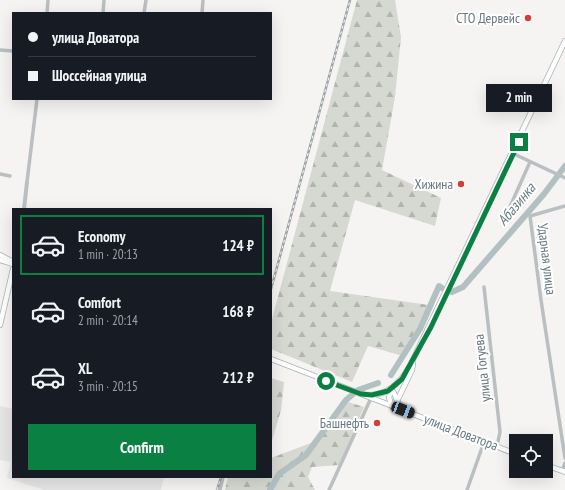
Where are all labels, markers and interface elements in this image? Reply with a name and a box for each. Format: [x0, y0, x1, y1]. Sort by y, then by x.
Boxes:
place label: СТО Дервейс [456, 9, 520, 27]
marker: СТО Дервейс [523, 13, 533, 23]
text: улица Доватора [52, 28, 139, 47]
text: Шоссейная улица [52, 66, 147, 85]
callout: 2 min [486, 84, 552, 112]
text: 2 min [506, 89, 532, 106]
route end [510, 133, 528, 151]
place label: Хижина [415, 175, 453, 193]
water label: Абазинка [493, 178, 540, 229]
marker: Хижина [456, 179, 466, 189]
street label: Ударная улица [534, 222, 560, 296]
icon: car [30, 227, 66, 263]
text: Economy [78, 227, 126, 246]
text: 124 ₽ [222, 236, 254, 255]
text: 1 min · 20:13 [78, 246, 138, 263]
icon: car [30, 293, 66, 329]
text: Comfort [78, 293, 121, 312]
text: 168 ₽ [222, 302, 254, 321]
text: 2 min · 20:14 [78, 312, 138, 329]
street label: улица Гогуева [470, 333, 494, 403]
icon: car [30, 359, 66, 395]
text: XL [78, 359, 92, 378]
text: 212 ₽ [222, 368, 254, 387]
route start [317, 372, 335, 390]
text: 3 min · 20:15 [78, 378, 138, 395]
car [390, 400, 416, 420]
street label: улица Доватора [421, 410, 501, 454]
place label: Башнефть [320, 414, 369, 432]
marker: Башнефть [372, 418, 382, 428]
button: Confirm [28, 424, 256, 470]
map controls [509, 434, 553, 478]
button: locate [509, 434, 553, 478]

